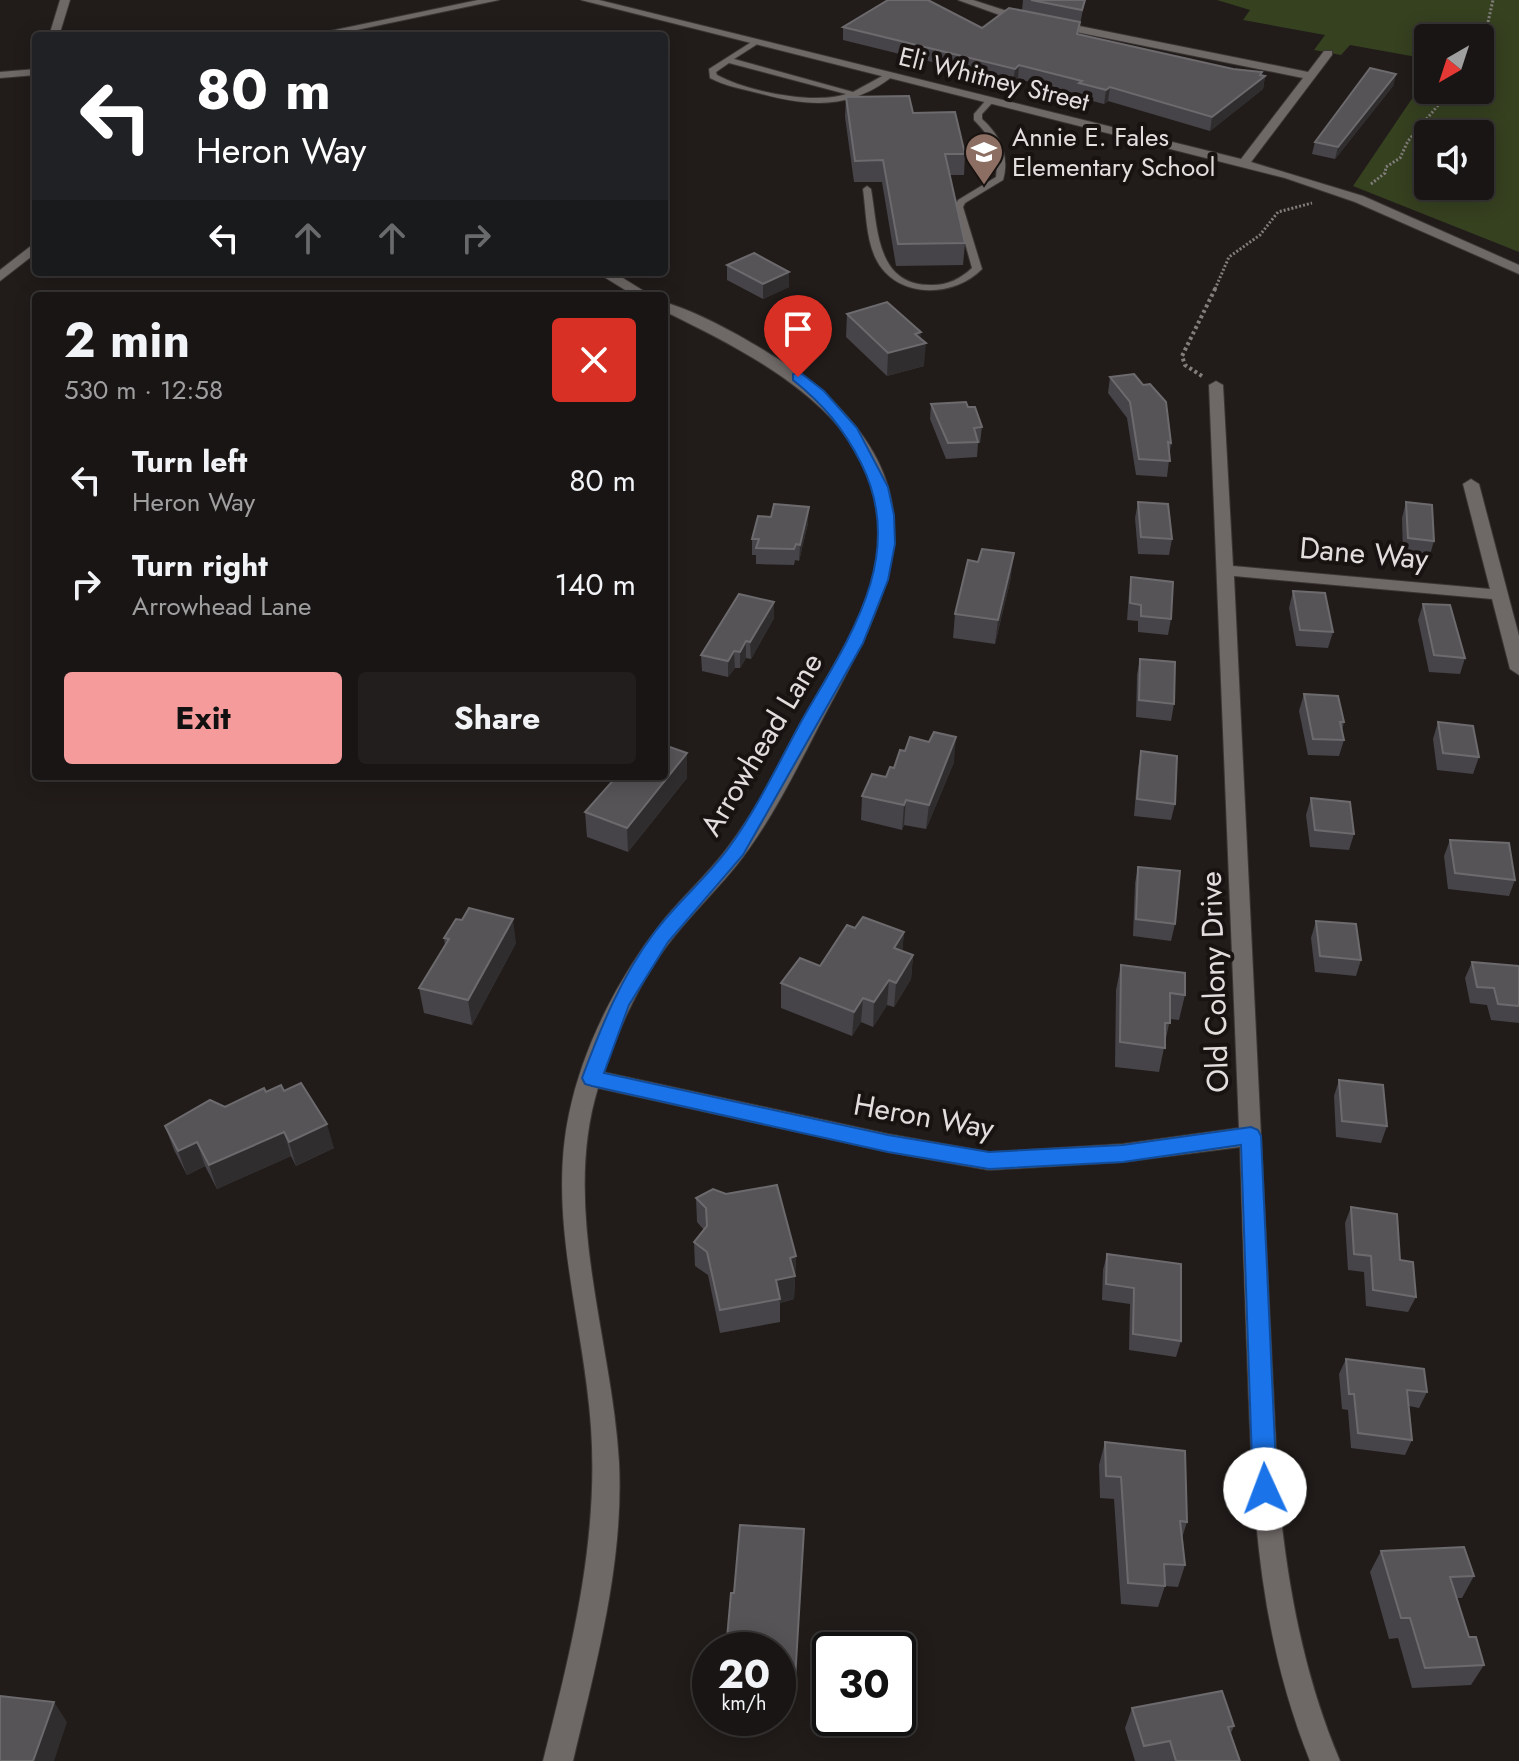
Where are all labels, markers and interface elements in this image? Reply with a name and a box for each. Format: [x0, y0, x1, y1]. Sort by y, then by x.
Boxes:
north arrow [1414, 24, 1494, 104]
map controls [1414, 24, 1494, 200]
street label: Eli Whitney Street [895, 37, 1094, 121]
text: 80 m [196, 49, 331, 130]
icon: left [64, 64, 168, 168]
place label: Annie E. Fales Elementary School [1012, 118, 1215, 186]
button: sound [1414, 120, 1494, 200]
text: Heron Way [196, 124, 366, 176]
school or university icon: Annie E. Fales Elementary School [963, 131, 1005, 186]
icon: left [202, 216, 246, 260]
icon: ahead [286, 216, 330, 260]
icon: ahead [370, 216, 414, 260]
icon: right [454, 216, 498, 260]
pin [764, 295, 832, 377]
text: 2 min [64, 306, 190, 375]
icon: arrive [776, 307, 820, 351]
button: close [552, 318, 636, 402]
text: 530 m · 12:58 [64, 371, 223, 409]
text: Turn left [132, 440, 247, 483]
icon: left [64, 458, 108, 502]
text: 80 m [569, 459, 636, 502]
text: Heron Way [132, 483, 255, 521]
street label: Dane Way [1298, 526, 1431, 580]
text: Turn right [132, 544, 268, 587]
icon: right [64, 562, 108, 606]
text: 140 m [555, 563, 636, 606]
text: Arrowhead Lane [132, 587, 312, 625]
street label: Arrowhead Lane [689, 644, 833, 844]
button: Exit [64, 672, 342, 764]
button: Share [358, 672, 636, 764]
street label: Old Colony Drive [1189, 871, 1239, 1093]
street label: Heron Way [850, 1082, 998, 1150]
position arrow [1223, 1447, 1307, 1531]
speed limit sign: 30 [812, 1632, 916, 1736]
text: 20 [718, 1645, 770, 1703]
text: km/h [721, 1689, 767, 1718]

